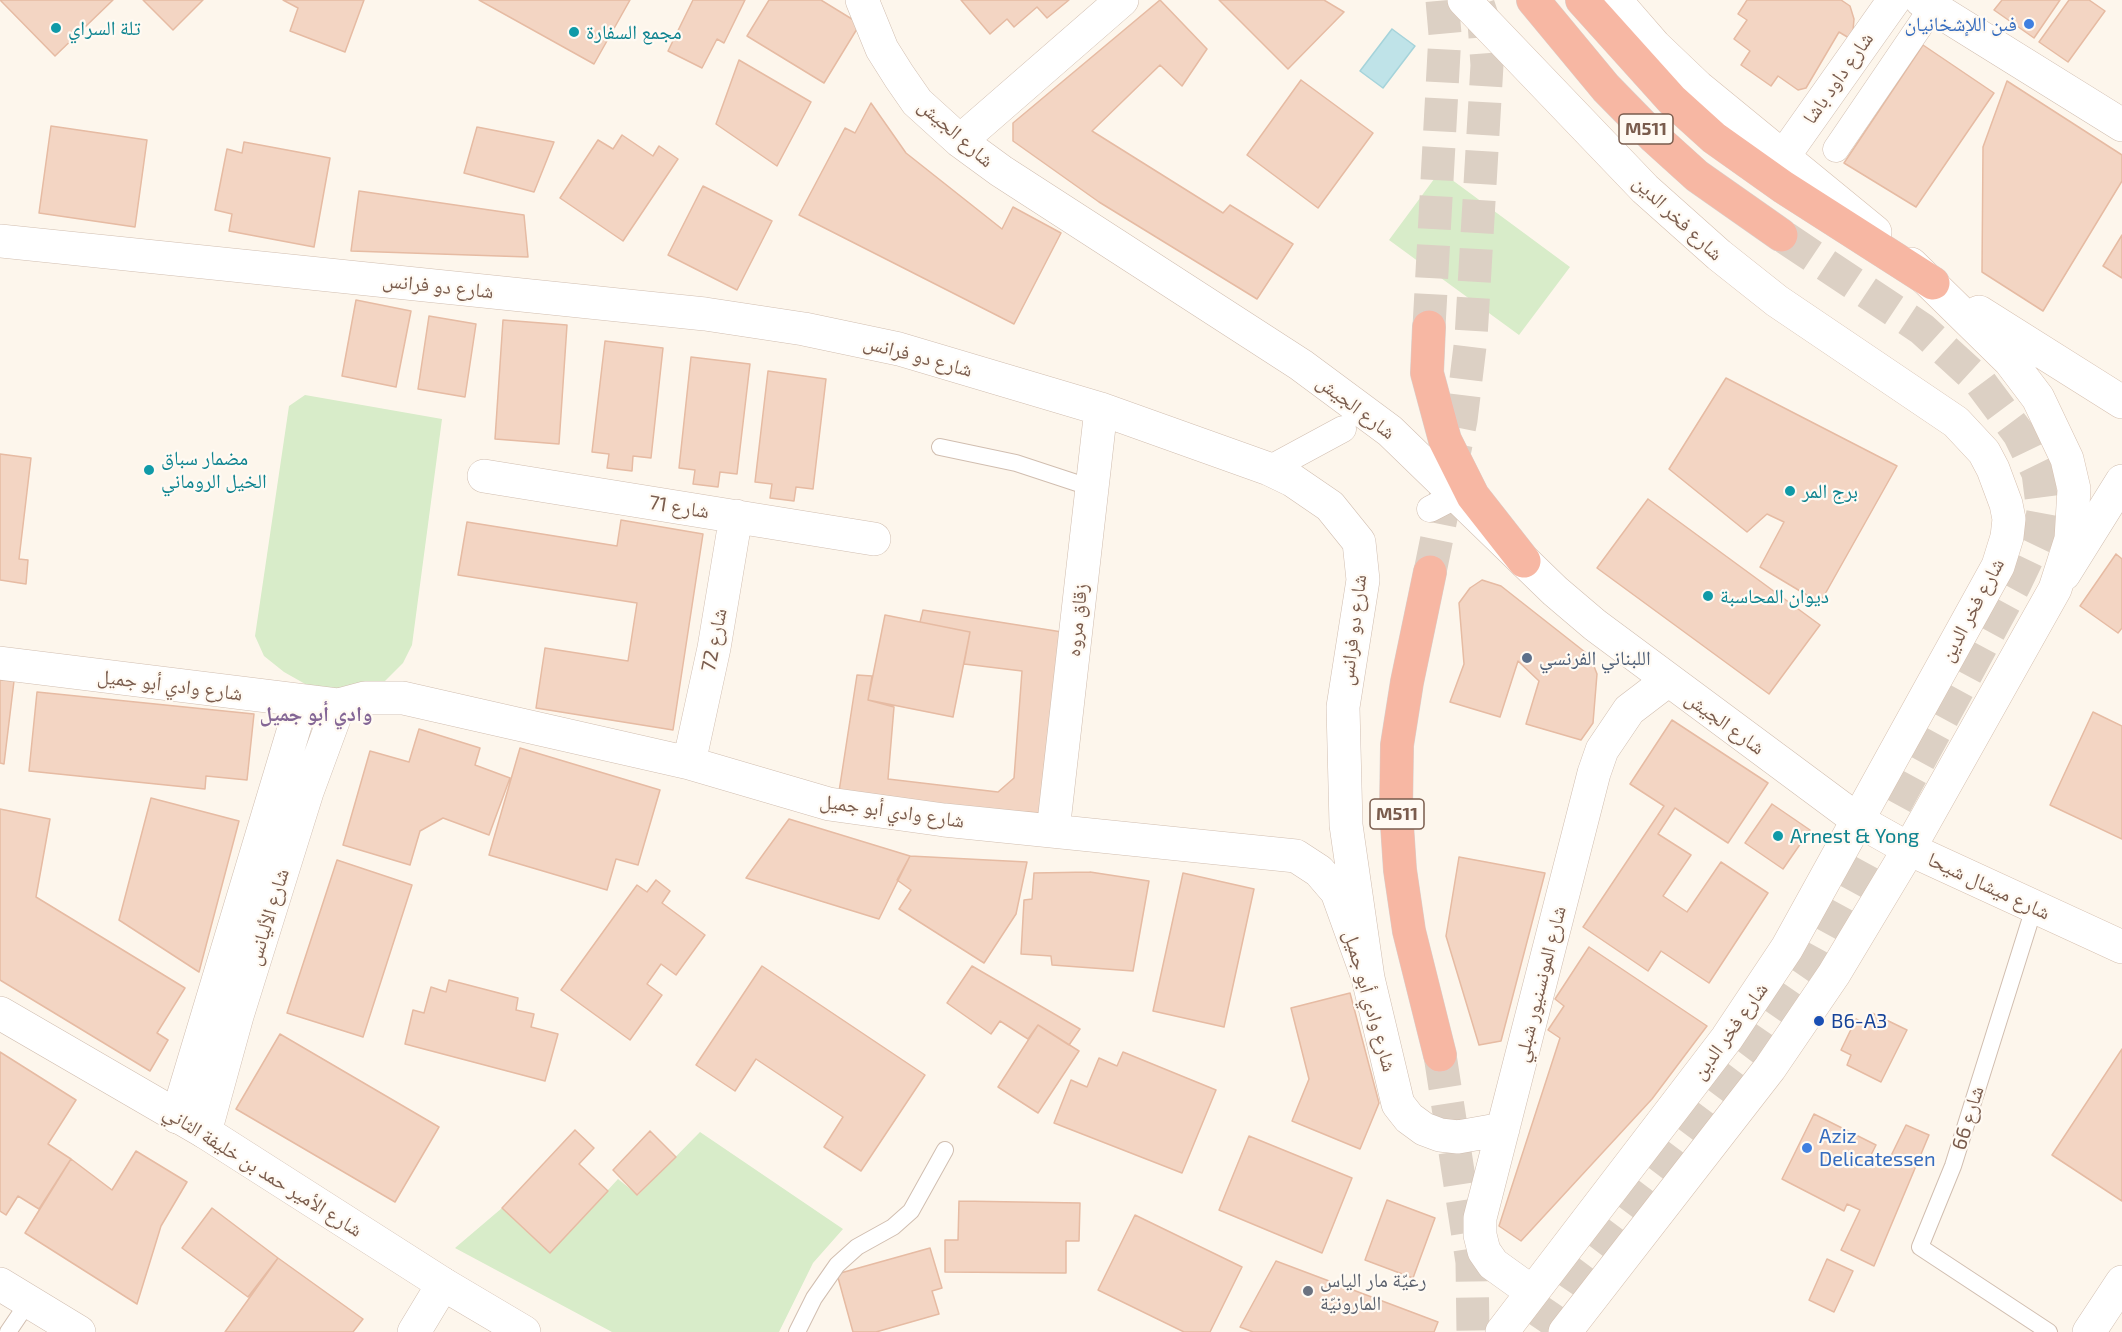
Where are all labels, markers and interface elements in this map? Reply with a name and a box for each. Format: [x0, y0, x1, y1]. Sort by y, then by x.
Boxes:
place label: فىن اللإشخانيان [1904, 12, 2017, 36]
place label: تلة السراي [68, 16, 141, 40]
marker: فىن اللإشخانيان [2022, 17, 2036, 31]
place label: مجمع السفارة [586, 20, 682, 44]
marker: تلة السراي [49, 21, 63, 35]
marker: مجمع السفارة [567, 25, 581, 39]
street label: شارع داود باشا [1798, 28, 1878, 128]
street label: شارع الجيش [913, 94, 999, 172]
road number: M511 [1619, 114, 1673, 144]
street label: شارع فخر الدين [1628, 170, 1728, 266]
street label: شارع دو فرانس [381, 268, 495, 304]
street label: شارع دو فرانس [861, 330, 975, 382]
street label: شارع الجيش [1312, 370, 1400, 444]
place label: مضمار سباق الخيل الروماني [161, 446, 267, 493]
marker: مضمار سباق الخيل الروماني [142, 463, 156, 477]
place label: برج المر [1802, 479, 1858, 503]
marker: برج المر [1783, 484, 1797, 498]
street label: شارع 71 [647, 490, 711, 524]
street label: شارع فخر الدين [1935, 554, 2009, 666]
street label: شارع دو فرانس [1334, 573, 1372, 687]
street label: زقاق مروه [1061, 582, 1093, 658]
place label: ديوان المحاسبة [1720, 584, 1829, 608]
marker: ديوان المحاسبة [1701, 589, 1715, 603]
street label: شارع 72 [696, 606, 732, 674]
place label: اللبناني الفرنسي [1539, 646, 1651, 670]
marker: اللبناني الفرنسي [1520, 651, 1534, 665]
street label: شارع وادي أبو جميل [96, 664, 244, 706]
street label: شارع الجيش [1681, 686, 1769, 760]
district label: وادي أبو جميل [260, 701, 372, 727]
street label: شارع وادي أبو جميل [818, 789, 966, 833]
road number: M511 [1370, 799, 1424, 829]
place label: Arnest & Yong [1790, 824, 1919, 848]
marker: Arnest & Yong [1771, 829, 1785, 843]
street label: شارع ميشال شيحا [1924, 847, 2054, 925]
street label: شارع الأليانس [242, 866, 294, 968]
street label: شارع المونسنيور شبلي [1509, 903, 1571, 1065]
street label: شارع وادي أبو جميل [1338, 928, 1402, 1074]
street label: شارع فخر الدين [1687, 978, 1773, 1084]
place label: B6-A3 [1831, 1009, 1887, 1033]
marker: B6-A3 [1812, 1014, 1826, 1028]
street label: شارع 66 [1947, 1083, 1989, 1153]
street label: شارع الأمير حمد بن خليفة الثاني [159, 1100, 367, 1242]
place label: Aziz Delicatessen [1819, 1124, 1936, 1171]
marker: Aziz Delicatessen [1800, 1141, 1814, 1155]
place label: رعيّة مار الياس المارونيّة [1320, 1268, 1426, 1315]
marker: رعيّة مار الياس المارونيّة [1301, 1284, 1315, 1298]

